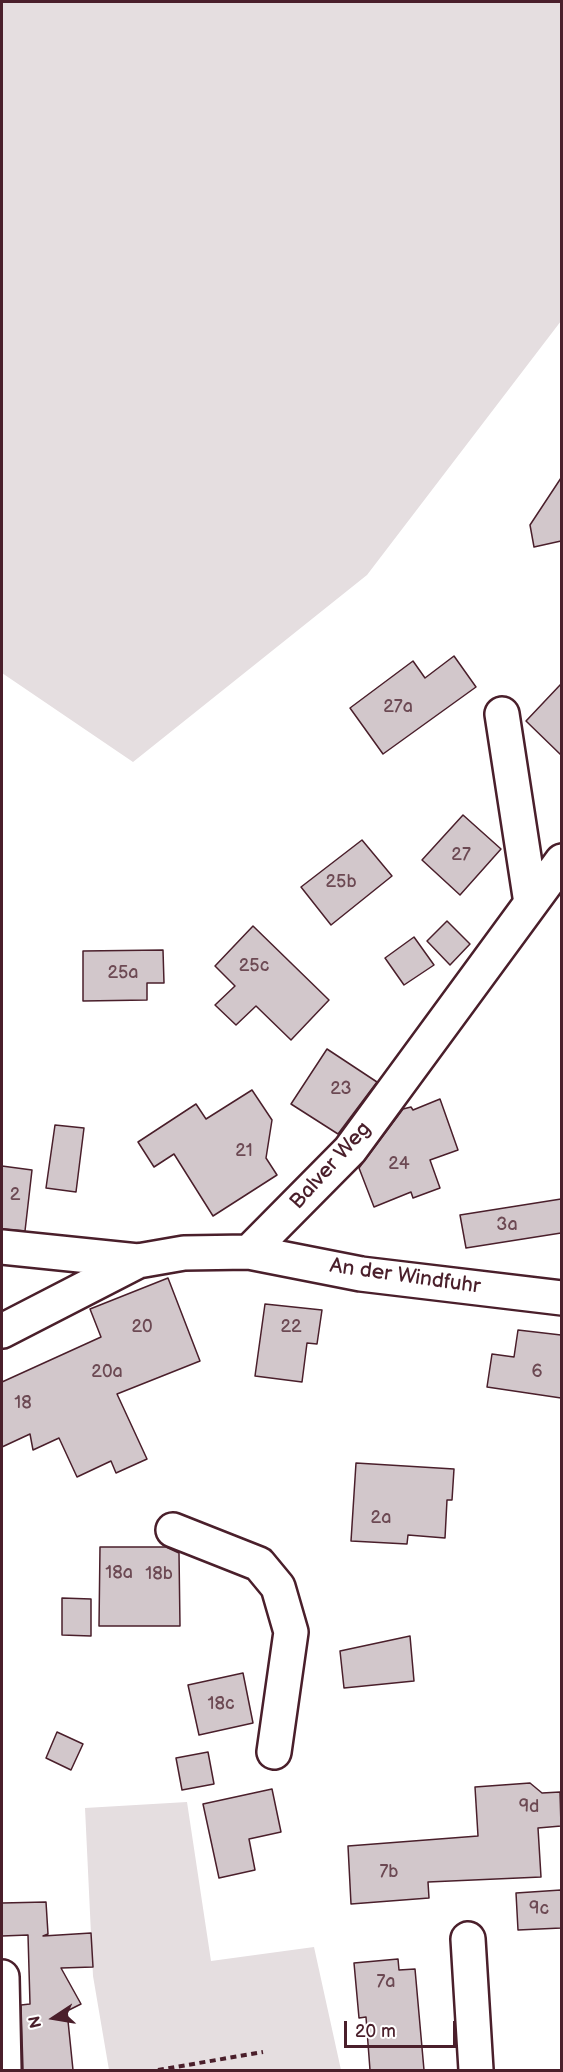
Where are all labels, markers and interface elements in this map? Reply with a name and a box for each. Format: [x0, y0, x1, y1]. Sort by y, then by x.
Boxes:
house number: 27a [383, 696, 413, 718]
house number: 27 [451, 844, 471, 866]
house number: 25b [325, 871, 357, 893]
house number: 25c [239, 955, 269, 977]
house number: 25a [107, 962, 139, 984]
house number: 23 [330, 1078, 352, 1100]
street label: Balver Weg [285, 1117, 377, 1215]
house number: 21 [235, 1140, 253, 1162]
house number: 24 [388, 1153, 410, 1175]
house number: 2 [10, 1184, 20, 1206]
house number: 3a [496, 1214, 518, 1236]
street label: An der Windfuhr [328, 1254, 482, 1300]
house number: 20 [131, 1316, 153, 1338]
house number: 22 [280, 1316, 302, 1338]
house number: 20a [91, 1361, 123, 1383]
house number: 6 [532, 1361, 542, 1383]
house number: 18 [14, 1392, 32, 1414]
house number: 2a [371, 1507, 391, 1529]
house number: 18a [105, 1562, 133, 1584]
house number: 18b [145, 1563, 173, 1585]
house number: 18c [207, 1693, 235, 1715]
house number: 9d [519, 1796, 539, 1818]
house number: 7b [380, 1861, 398, 1883]
house number: 9c [529, 1898, 549, 1920]
house number: 7a [376, 1971, 396, 1993]
north arrow [24, 1988, 84, 2048]
scale bar [347, 2009, 460, 2047]
text: N [25, 2014, 46, 2030]
text: 20 m [355, 2021, 396, 2042]

